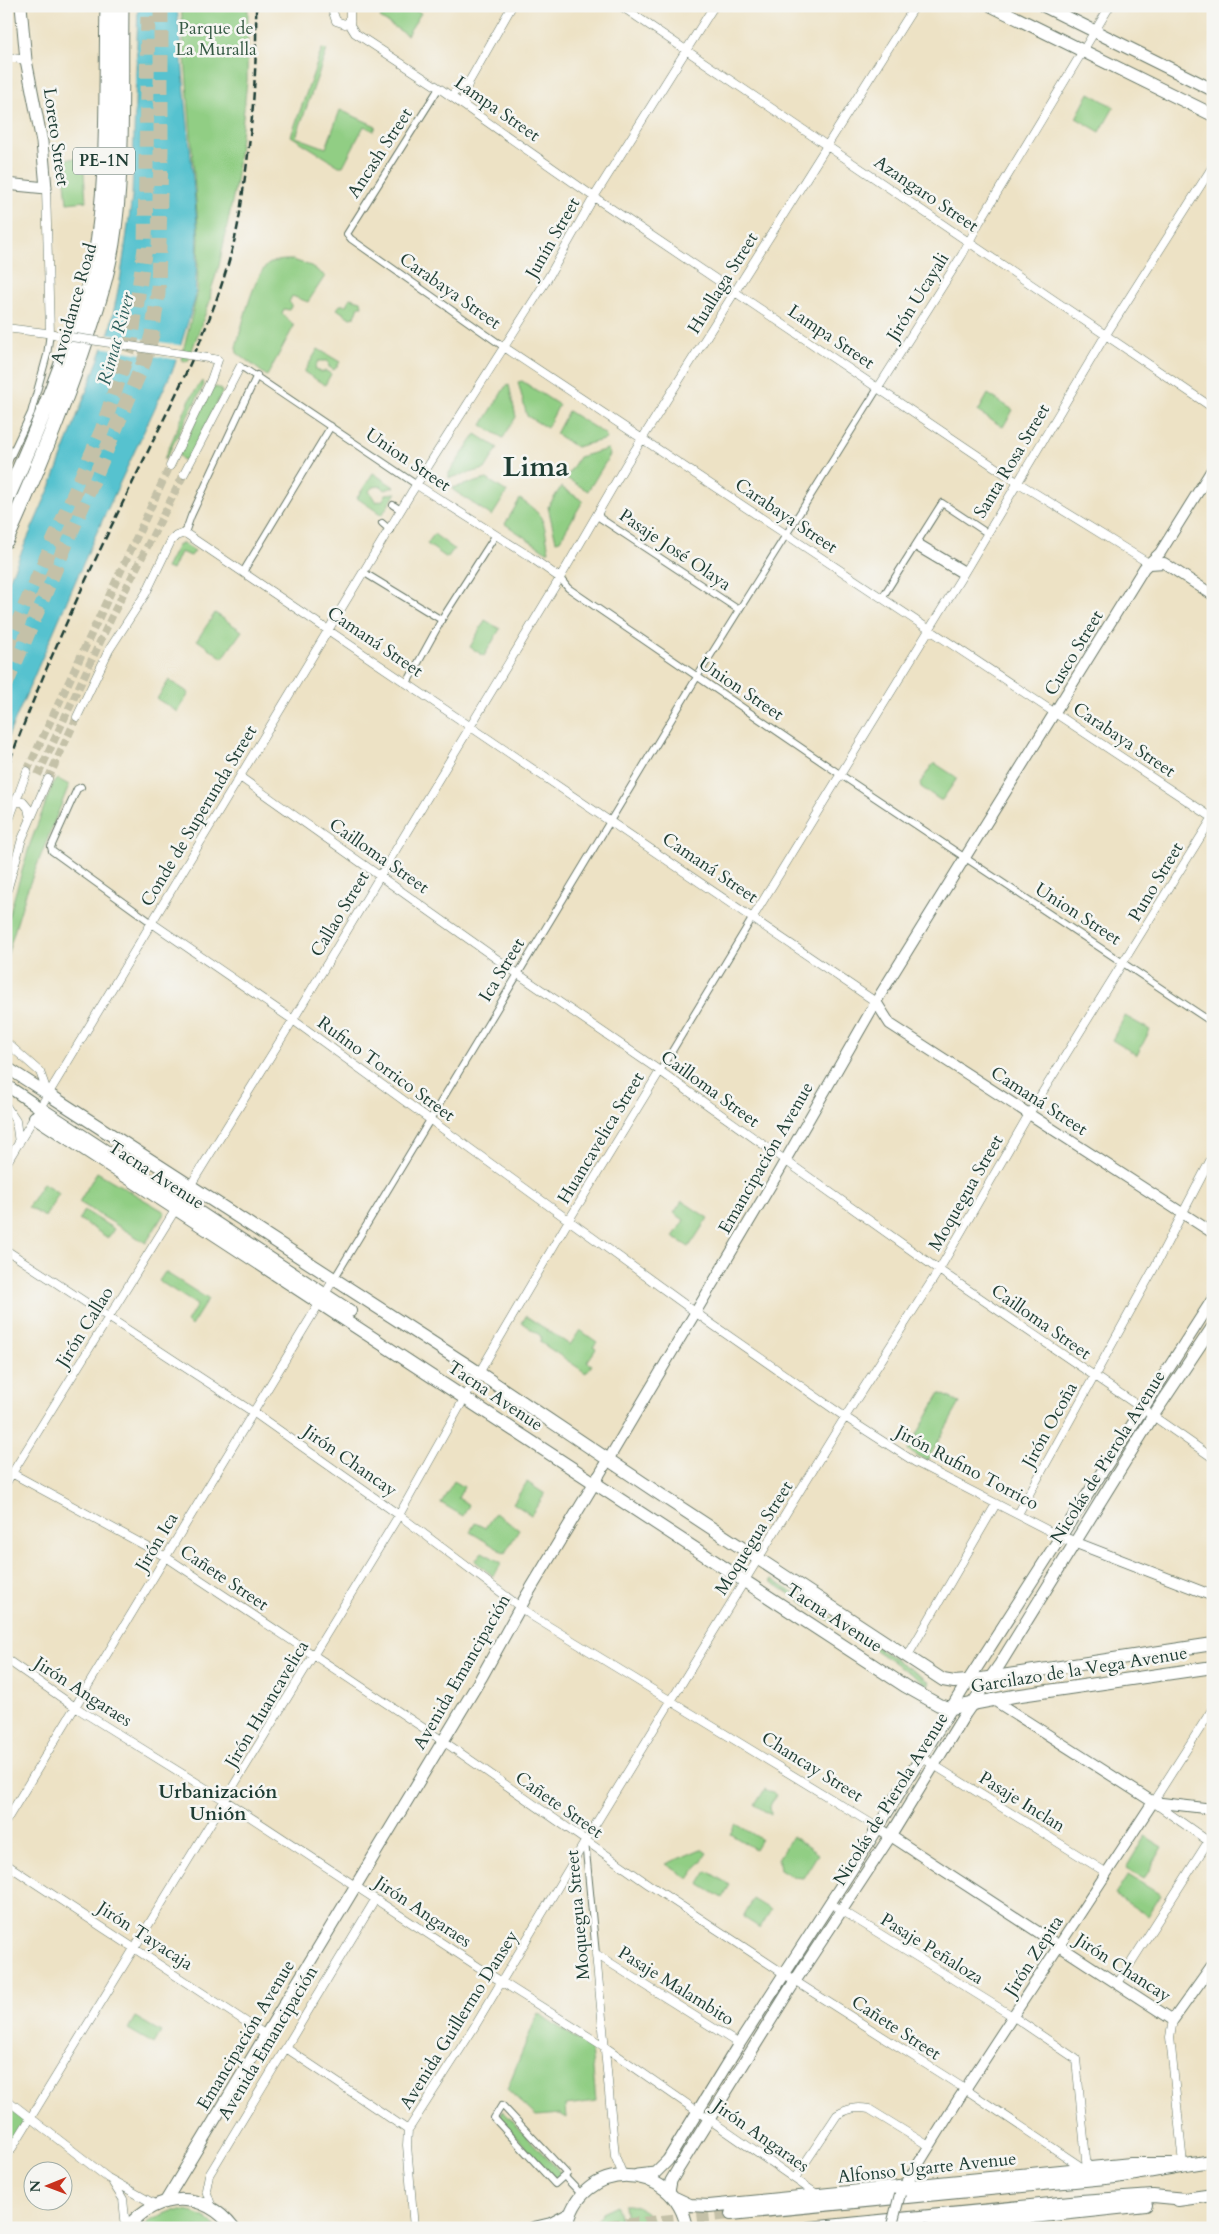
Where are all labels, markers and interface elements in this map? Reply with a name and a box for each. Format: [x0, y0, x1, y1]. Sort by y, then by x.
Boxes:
park label: Parque de La Muralla [175, 16, 257, 62]
street label: Lampa Street [449, 70, 545, 148]
street label: Loreto Street [37, 86, 75, 188]
street label: Ancash Street [341, 103, 419, 203]
road number: PE-1N [73, 148, 135, 175]
street label: Azangaro Street [869, 150, 983, 238]
street label: Junín Street [518, 193, 586, 286]
street label: Huallaga Street [682, 227, 764, 339]
street label: Avoidance Road [45, 240, 103, 368]
street label: Carabaya Street [394, 247, 506, 335]
street label: Jirón Ucayali [879, 248, 955, 349]
water label: Rimac River [91, 289, 141, 388]
street label: Lampa Street [783, 299, 879, 375]
street label: Santa Rosa Street [968, 399, 1056, 523]
street label: Union Street [360, 422, 456, 498]
district label: Lima [503, 448, 569, 486]
street label: Carabaya Street [730, 472, 842, 560]
street label: Pasaje José Olaya [614, 503, 736, 597]
street label: Camaná Street [322, 601, 428, 683]
street label: Cusco Street [1039, 605, 1110, 700]
street label: Union Street [693, 651, 789, 727]
street label: Carabaya Street [1068, 696, 1180, 784]
street label: Conde de Superunda Street [135, 720, 263, 911]
street label: Cailloma Street [324, 812, 434, 900]
street label: Camaná Street [657, 827, 763, 909]
street label: Puno Street [1122, 837, 1190, 926]
street label: Callao Street [304, 866, 376, 962]
street label: Union Street [1030, 877, 1126, 951]
street label: Ica Street [473, 933, 531, 1007]
street label: Rufino Torrico Street [312, 1011, 460, 1128]
street label: Cailloma Street [655, 1045, 765, 1134]
street label: Camaná Street [986, 1060, 1092, 1142]
street label: Huancavelica Street [552, 1067, 650, 1209]
street label: Emancipación Avenue [712, 1078, 820, 1238]
street label: Moquegua Street [923, 1130, 1010, 1256]
street label: Tacna Avenue [103, 1134, 209, 1216]
street label: Cailloma Street [986, 1278, 1096, 1366]
street label: Jirón Callao [49, 1282, 120, 1375]
street label: Tacna Avenue [442, 1355, 548, 1437]
street label: Nicolás de Pierola Avenue [1044, 1366, 1172, 1548]
street label: Jirón Ocoña [1015, 1378, 1084, 1475]
street label: Jirón Chancay [295, 1418, 402, 1503]
street label: Jirón Rufino Torrico [888, 1418, 1043, 1516]
street label: Moquegua Street [709, 1476, 799, 1600]
street label: Jirón Ica [128, 1508, 184, 1579]
street label: Cañete Street [175, 1539, 274, 1617]
street label: Tacna Avenue [781, 1577, 887, 1659]
street label: Avenida Emancipación [407, 1589, 517, 1754]
street label: Jirón Huancavelica [218, 1636, 315, 1775]
street label: Garcilazo de la Vega Avenue [969, 1641, 1189, 1699]
street label: Jirón Angaraes [27, 1649, 137, 1733]
street label: Nicolás de Pierola Avenue [827, 1708, 955, 1890]
street label: Chancay Street [756, 1726, 868, 1808]
street label: Cañete Street [510, 1766, 608, 1845]
street label: Pasaje Inclan [974, 1766, 1071, 1839]
district label: Urbanización Unión [159, 1779, 278, 1827]
street label: Moquegua Street [560, 1849, 596, 1981]
street label: Jirón Angaraes [367, 1869, 476, 1954]
street label: Jirón Tayacaja [90, 1894, 198, 1976]
street label: Pasaje Peñaloza [876, 1907, 989, 1991]
street label: Jirón Zepita [997, 1911, 1070, 2004]
street label: Avenida Guillermo Dansey [394, 1925, 525, 2114]
street label: Jirón Chancay [1068, 1926, 1176, 2009]
street label: Pasaje Malambito [613, 1940, 739, 2032]
street label: Emancipación Avenue [191, 1955, 301, 2115]
street label: Avenida Emancipación [212, 1961, 324, 2125]
street label: Cañete Street [846, 1990, 946, 2066]
street label: Jirón Angaraes [706, 2092, 814, 2178]
street label: Alfonso Ugarte Avenue [836, 2146, 1018, 2190]
north arrow [22, 2162, 72, 2212]
text: N [26, 2180, 45, 2192]

